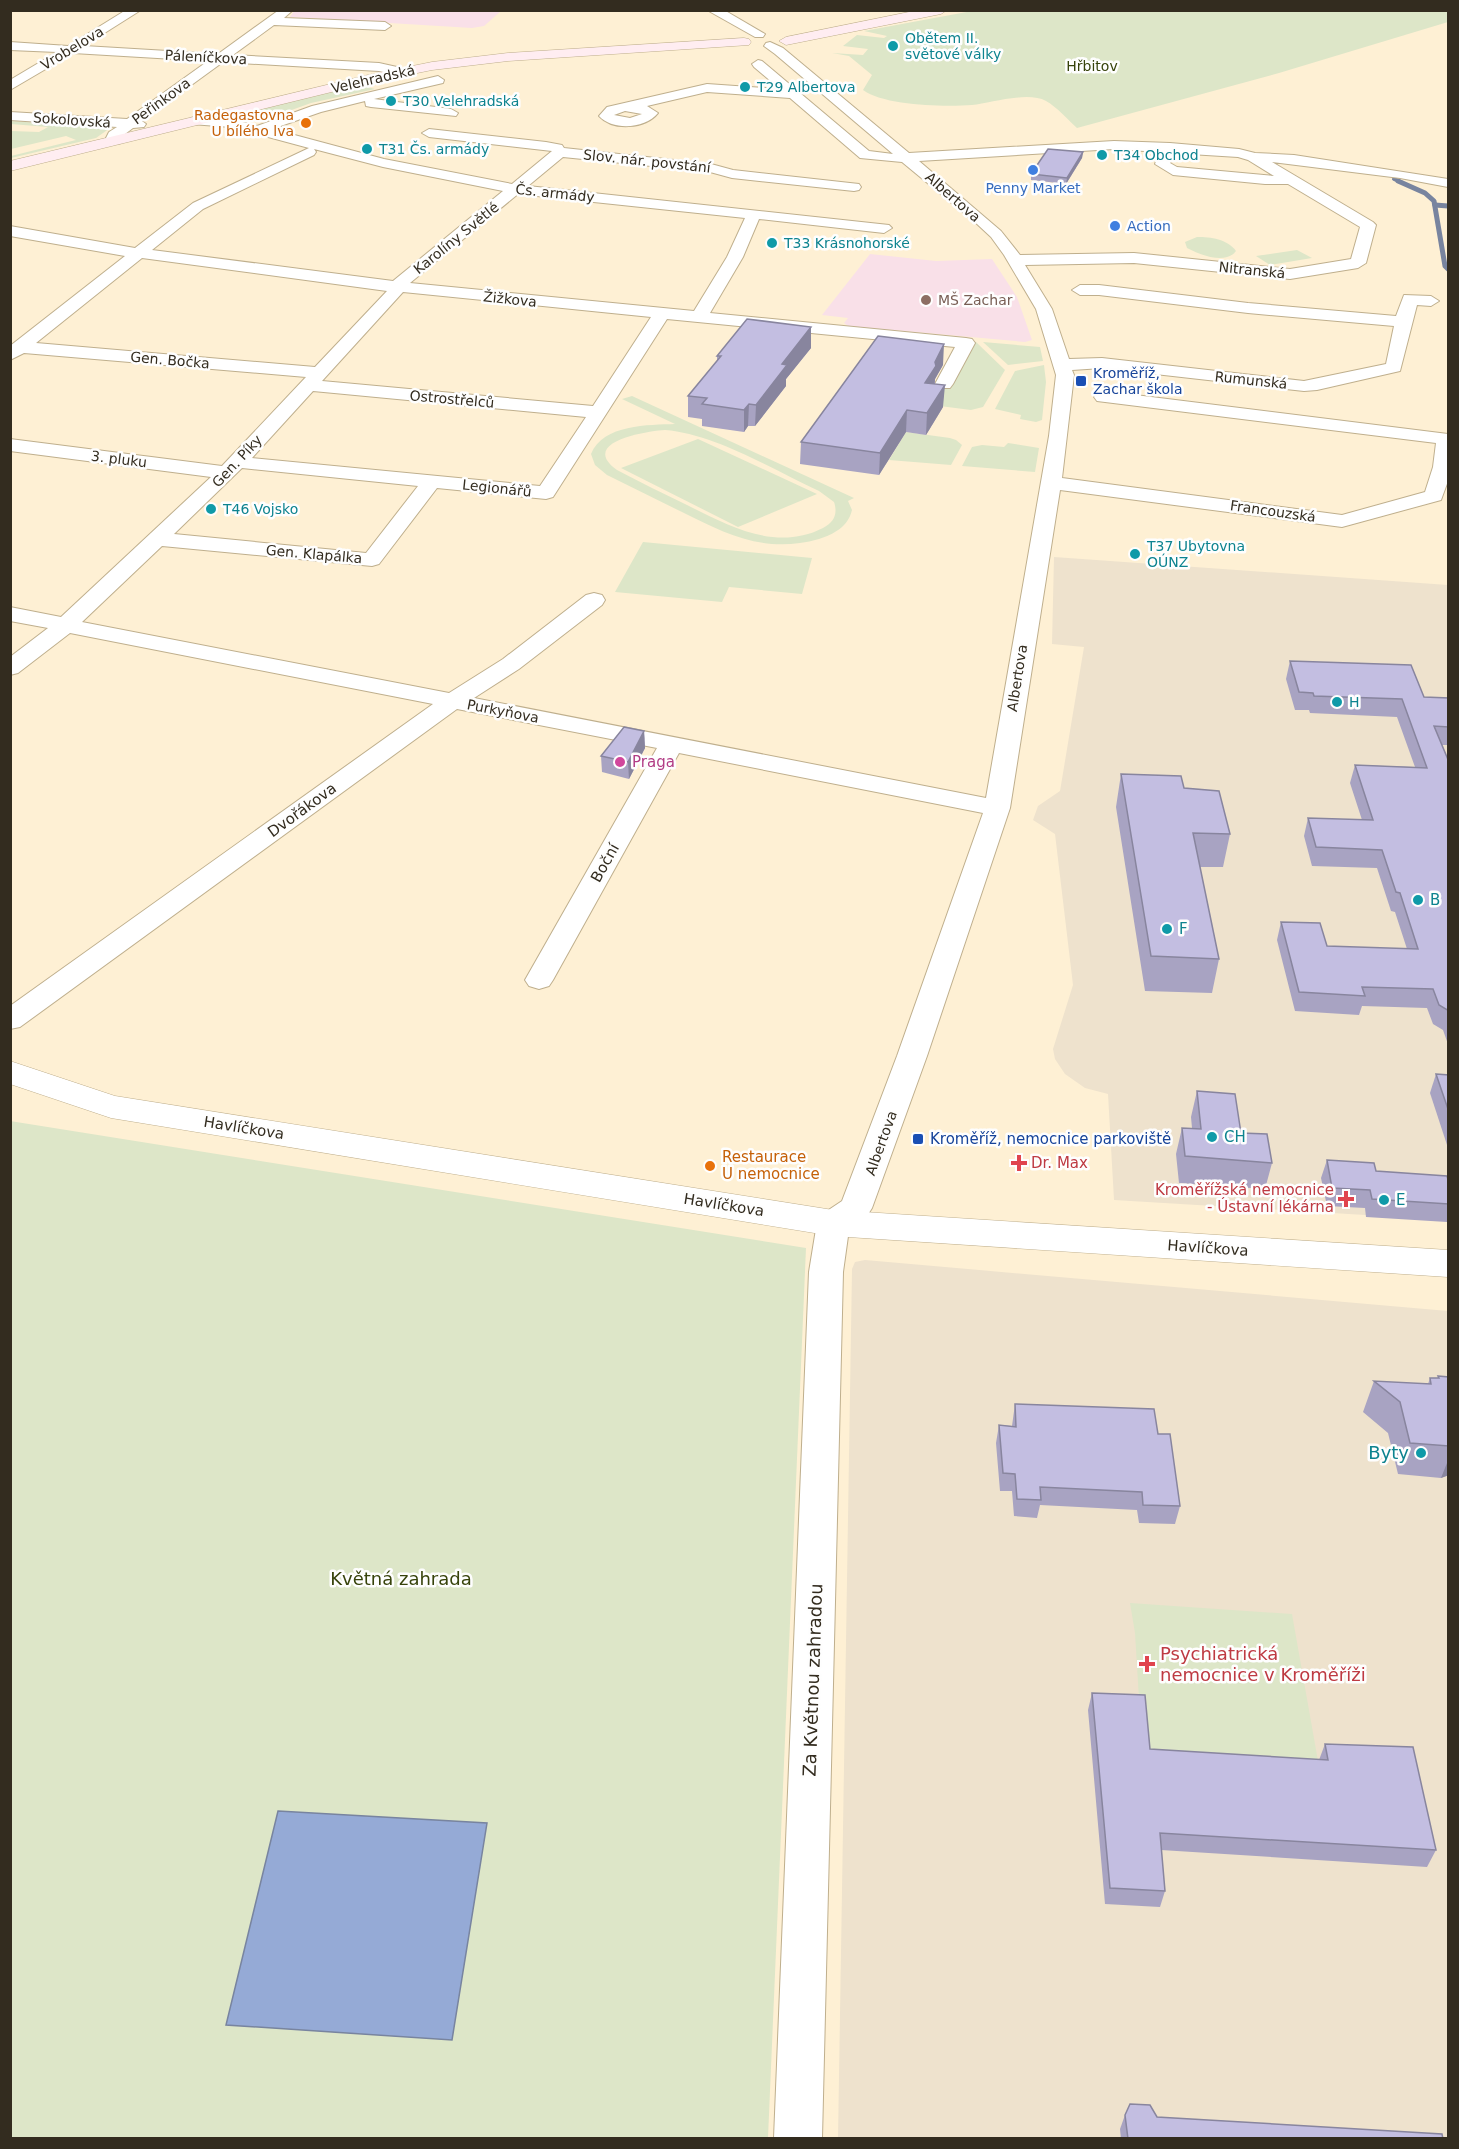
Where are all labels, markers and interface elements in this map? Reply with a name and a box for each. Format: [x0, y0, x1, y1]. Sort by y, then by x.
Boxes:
street label: Vrobelova [38, 23, 106, 73]
place label: Obětem II. světové války [905, 30, 1001, 62]
marker: Obětem II. světové války [886, 39, 900, 53]
street label: Páleníčkova [164, 47, 248, 67]
park label: Hřbitov [1066, 58, 1118, 74]
street label: Velehradská [330, 62, 416, 96]
street label: Peřinkova [129, 75, 193, 127]
place label: T29 Albertova [756, 79, 855, 95]
marker: T29 Albertova [738, 80, 752, 94]
place label: T30 Velehradská [402, 93, 519, 109]
marker: T30 Velehradská [384, 94, 398, 108]
place label: Radegastovna U bílého lva [194, 107, 294, 139]
street label: Sokolovská [32, 109, 112, 131]
marker: Radegastovna U bílého lva [299, 116, 313, 130]
place label: T31 Čs. armády [378, 140, 489, 157]
marker: T31 Čs. armády [360, 142, 374, 156]
street label: Slov. nár. povstání [582, 146, 713, 176]
place label: T34 Obchod [1113, 147, 1199, 163]
marker: T34 Obchod [1095, 148, 1109, 162]
marker: Penny Market [1026, 163, 1040, 177]
street label: Albertova [922, 169, 984, 225]
street label: Čs. armády [515, 180, 595, 205]
place label: Penny Market [985, 180, 1081, 196]
street label: Karolíny Světlé [410, 199, 502, 277]
place label: Action [1127, 218, 1171, 234]
marker: Action [1108, 219, 1122, 233]
place label: T33 Krásnohorské [783, 235, 910, 251]
marker: T33 Krásnohorské [765, 236, 779, 250]
street label: Nitranská [1218, 259, 1286, 281]
street label: Žižkova [482, 287, 538, 310]
place label: MŠ Zachar [938, 291, 1013, 308]
marker: MŠ Zachar [919, 293, 933, 307]
street label: Gen. Bočka [130, 349, 210, 371]
place label: Kroměříž, Zachar škola [1093, 365, 1182, 397]
street label: Rumunská [1214, 368, 1288, 392]
marker: Kroměříž, Zachar škola [1074, 374, 1088, 388]
street label: Ostrostřelců [409, 387, 495, 411]
street label: Gen. Píky [209, 432, 265, 490]
street label: 3. pluku [90, 448, 148, 470]
street label: Legionářů [462, 476, 532, 500]
street label: Francouzská [1229, 497, 1317, 525]
place label: T46 Vojsko [222, 501, 298, 517]
marker: T46 Vojsko [204, 502, 218, 516]
place label: T37 Ubytovna OÚNZ [1146, 538, 1245, 570]
street label: Gen. Klapálka [265, 542, 363, 566]
marker: T37 Ubytovna OÚNZ [1128, 547, 1142, 561]
street label: Albertova [1004, 643, 1030, 713]
place label: H [1349, 694, 1360, 710]
marker: H [1330, 695, 1344, 709]
street label: Purkyňova [466, 696, 540, 726]
place label: Praga [632, 753, 675, 771]
marker: Praga [613, 755, 627, 769]
street label: Dvořákova [264, 779, 340, 841]
street label: Boční [587, 840, 623, 885]
place label: B [1430, 891, 1440, 909]
marker: B [1411, 893, 1425, 907]
place label: F [1179, 920, 1188, 938]
marker: F [1160, 922, 1174, 936]
street label: Albertova [862, 1108, 900, 1178]
street label: Havlíčkova [202, 1113, 286, 1143]
place label: CH [1224, 1128, 1246, 1146]
place label: Kroměříž, nemocnice parkoviště [930, 1130, 1171, 1148]
marker: CH [1205, 1130, 1219, 1144]
marker: Kroměříž, nemocnice parkoviště [911, 1132, 925, 1146]
place label: Restaurace U nemocnice [722, 1148, 820, 1183]
place label: Dr. Max [1031, 1154, 1088, 1172]
marker: Dr. Max [1012, 1156, 1026, 1170]
marker: Restaurace U nemocnice [703, 1159, 717, 1173]
place label: Kroměřížská nemocnice - Ústavní lékárna [1155, 1181, 1334, 1216]
street label: Havlíčkova [682, 1190, 766, 1220]
place label: E [1396, 1191, 1405, 1209]
marker: Kroměřížská nemocnice - Ústavní lékárna [1339, 1192, 1353, 1206]
marker: E [1377, 1193, 1391, 1207]
street label: Havlíčkova [1167, 1236, 1249, 1260]
place label: Byty [1368, 1442, 1409, 1463]
marker: Byty [1414, 1446, 1428, 1460]
park label: Květná zahrada [330, 1568, 472, 1589]
street label: Za Květnou zahradou [799, 1583, 826, 1777]
place label: Psychiatrická nemocnice v Kroměříži [1160, 1643, 1366, 1685]
marker: Psychiatrická nemocnice v Kroměříži [1138, 1655, 1156, 1673]

